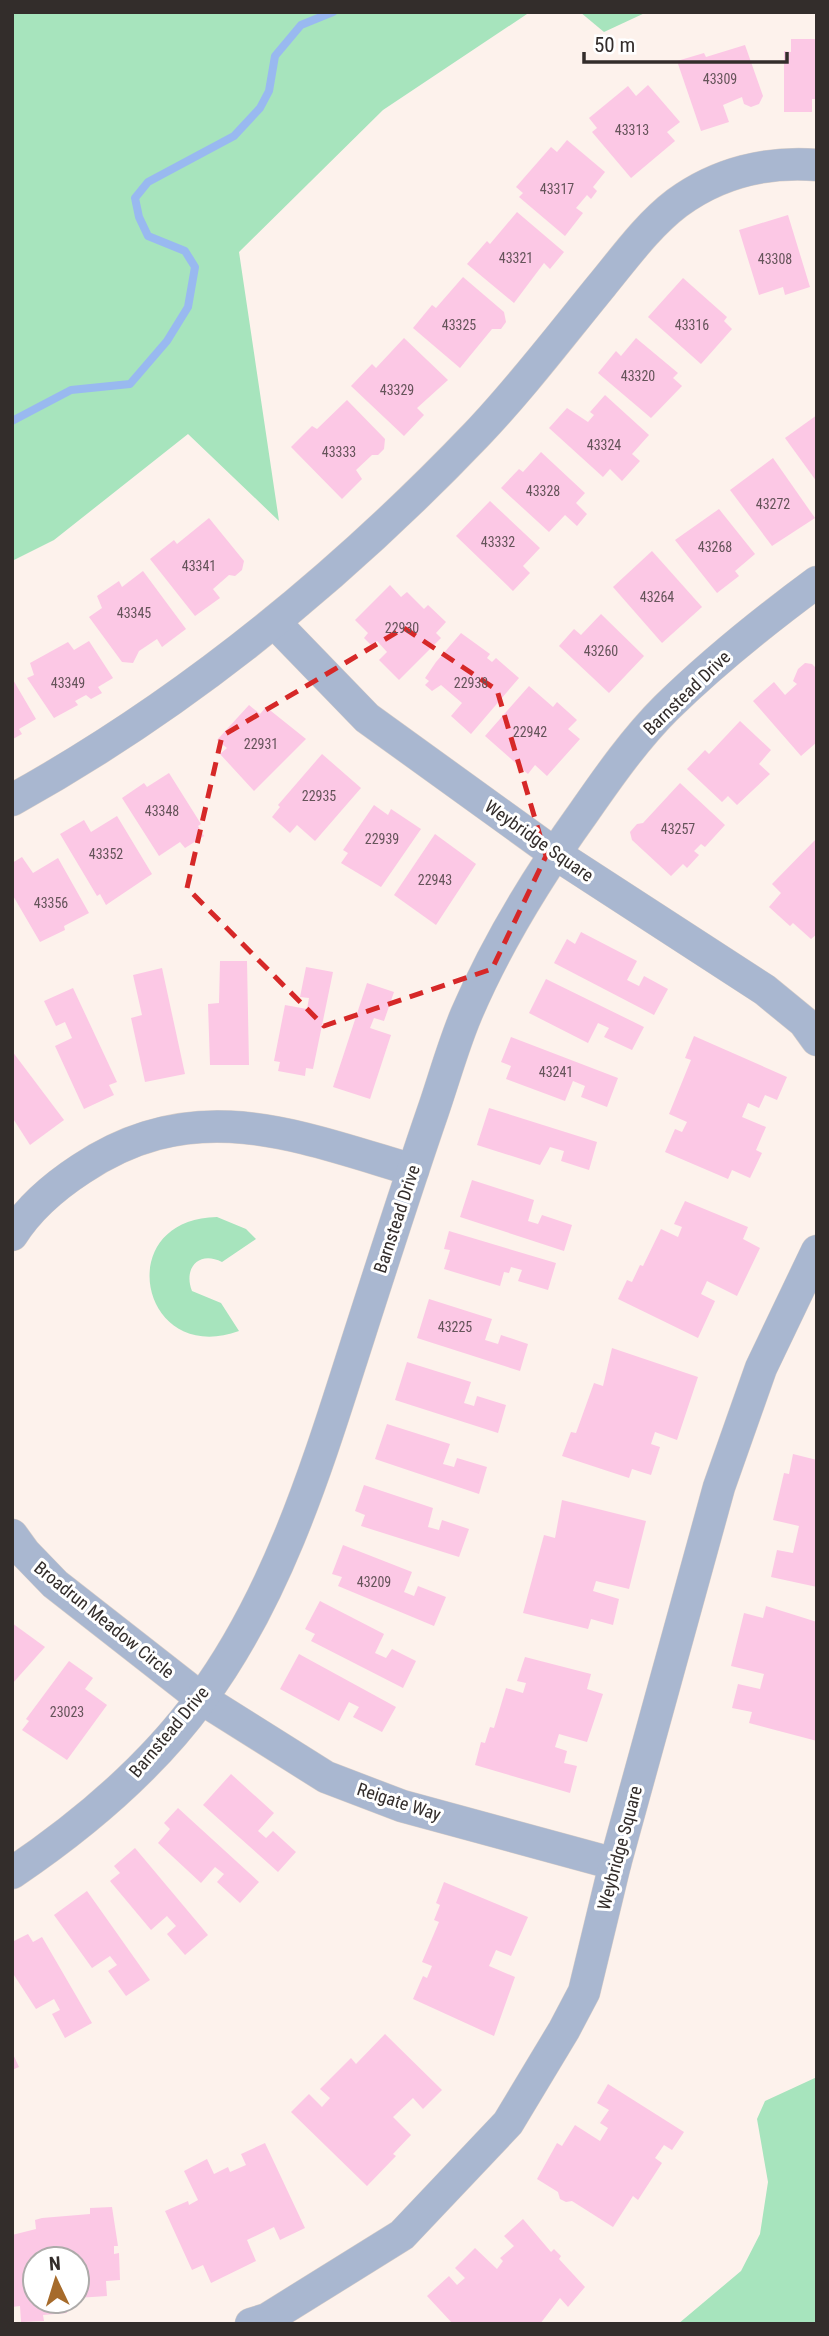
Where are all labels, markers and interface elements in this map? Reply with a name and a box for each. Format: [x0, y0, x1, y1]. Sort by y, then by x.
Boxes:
scale bar [584, 21, 787, 65]
text: 50 m [594, 33, 635, 57]
house number: 43309 [703, 71, 737, 87]
house number: 43313 [615, 122, 649, 138]
house number: 43317 [540, 181, 574, 197]
house number: 43321 [499, 250, 533, 266]
house number: 43308 [758, 251, 792, 267]
house number: 43325 [442, 317, 476, 333]
house number: 43316 [675, 317, 709, 333]
house number: 43320 [621, 368, 655, 384]
house number: 43329 [380, 382, 414, 398]
house number: 43324 [587, 437, 621, 453]
house number: 43333 [322, 444, 356, 460]
house number: 43328 [526, 483, 560, 499]
house number: 43272 [756, 496, 790, 512]
house number: 43332 [481, 534, 515, 550]
house number: 43268 [698, 539, 732, 555]
house number: 43341 [182, 558, 216, 574]
house number: 43264 [640, 589, 674, 605]
house number: 43345 [117, 605, 151, 621]
house number: 22930 [385, 620, 419, 636]
house number: 43260 [584, 643, 618, 659]
street label: Barnstead Drive [639, 646, 734, 739]
house number: 43349 [51, 675, 85, 691]
house number: 22938 [454, 675, 488, 691]
house number: 22942 [513, 724, 547, 740]
house number: 22931 [244, 736, 278, 752]
house number: 22935 [302, 788, 336, 804]
street label: Weybridge Square [481, 795, 598, 886]
house number: 43348 [145, 803, 179, 819]
house number: 43257 [661, 821, 695, 837]
house number: 22939 [365, 831, 399, 847]
house number: 43352 [89, 846, 123, 862]
house number: 22943 [418, 872, 452, 888]
house number: 43356 [34, 895, 68, 911]
house number: 43241 [539, 1064, 573, 1080]
street label: Barnstead Drive [369, 1162, 424, 1275]
house number: 43225 [438, 1319, 472, 1335]
street label: Broadrun Meadow Circle [30, 1557, 178, 1682]
house number: 43209 [357, 1574, 391, 1590]
street label: Barnstead Drive [125, 1682, 213, 1781]
house number: 23023 [50, 1704, 84, 1720]
street label: Reigate Way [355, 1778, 444, 1825]
street label: Weybridge Square [593, 1784, 646, 1912]
north arrow [21, 2245, 91, 2315]
text: N [48, 2252, 61, 2275]

